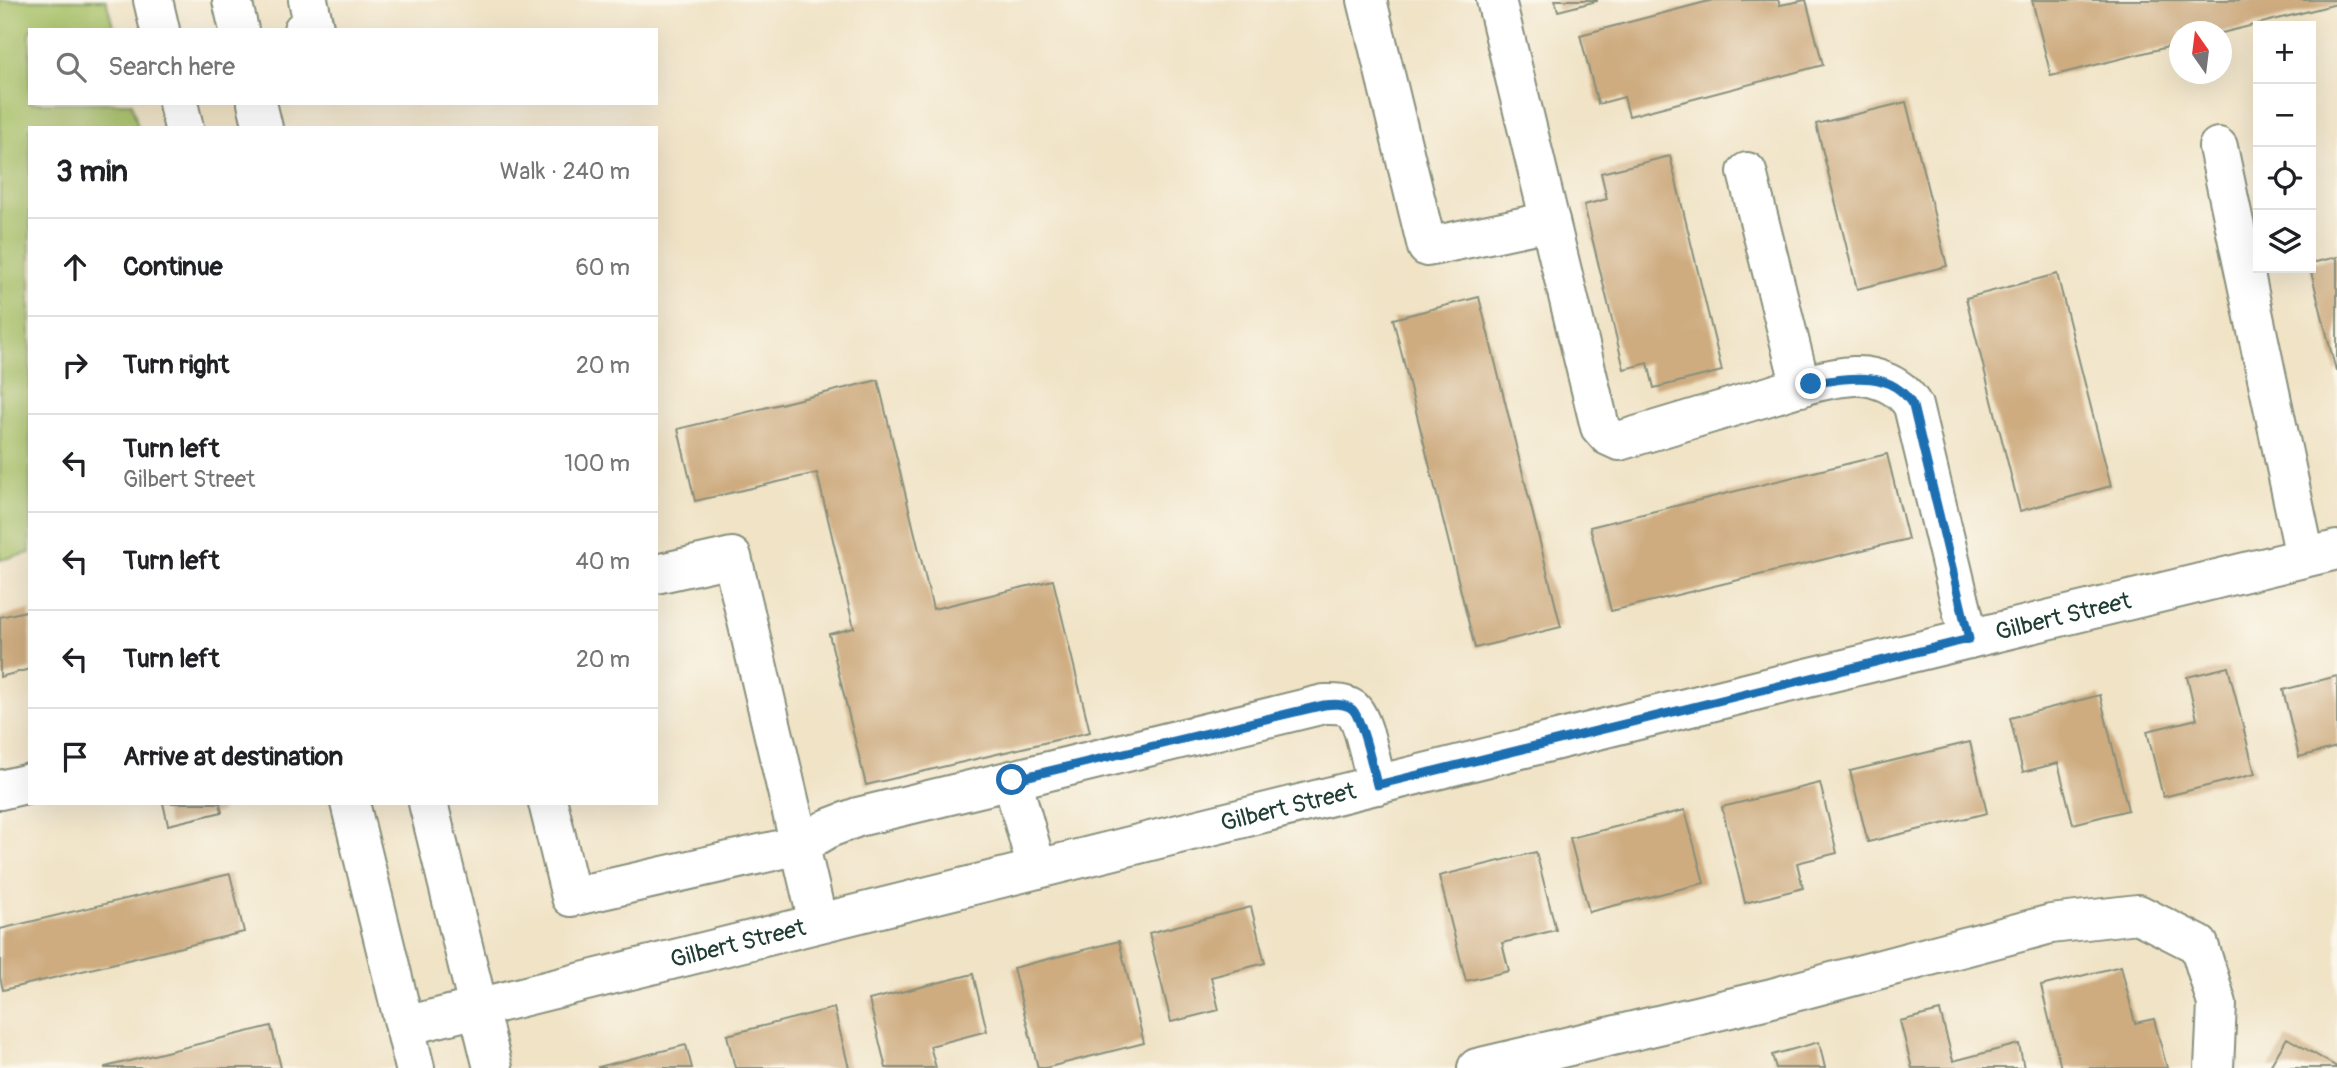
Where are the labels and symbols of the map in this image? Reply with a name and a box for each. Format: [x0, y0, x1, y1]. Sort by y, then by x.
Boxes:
north arrow [2169, 21, 2232, 84]
route end [1795, 368, 1826, 399]
street label: Gilbert Street [1993, 586, 2134, 647]
route start [996, 764, 1027, 795]
street label: Gilbert Street [1218, 776, 1359, 838]
street label: Gilbert Street [667, 913, 809, 974]

